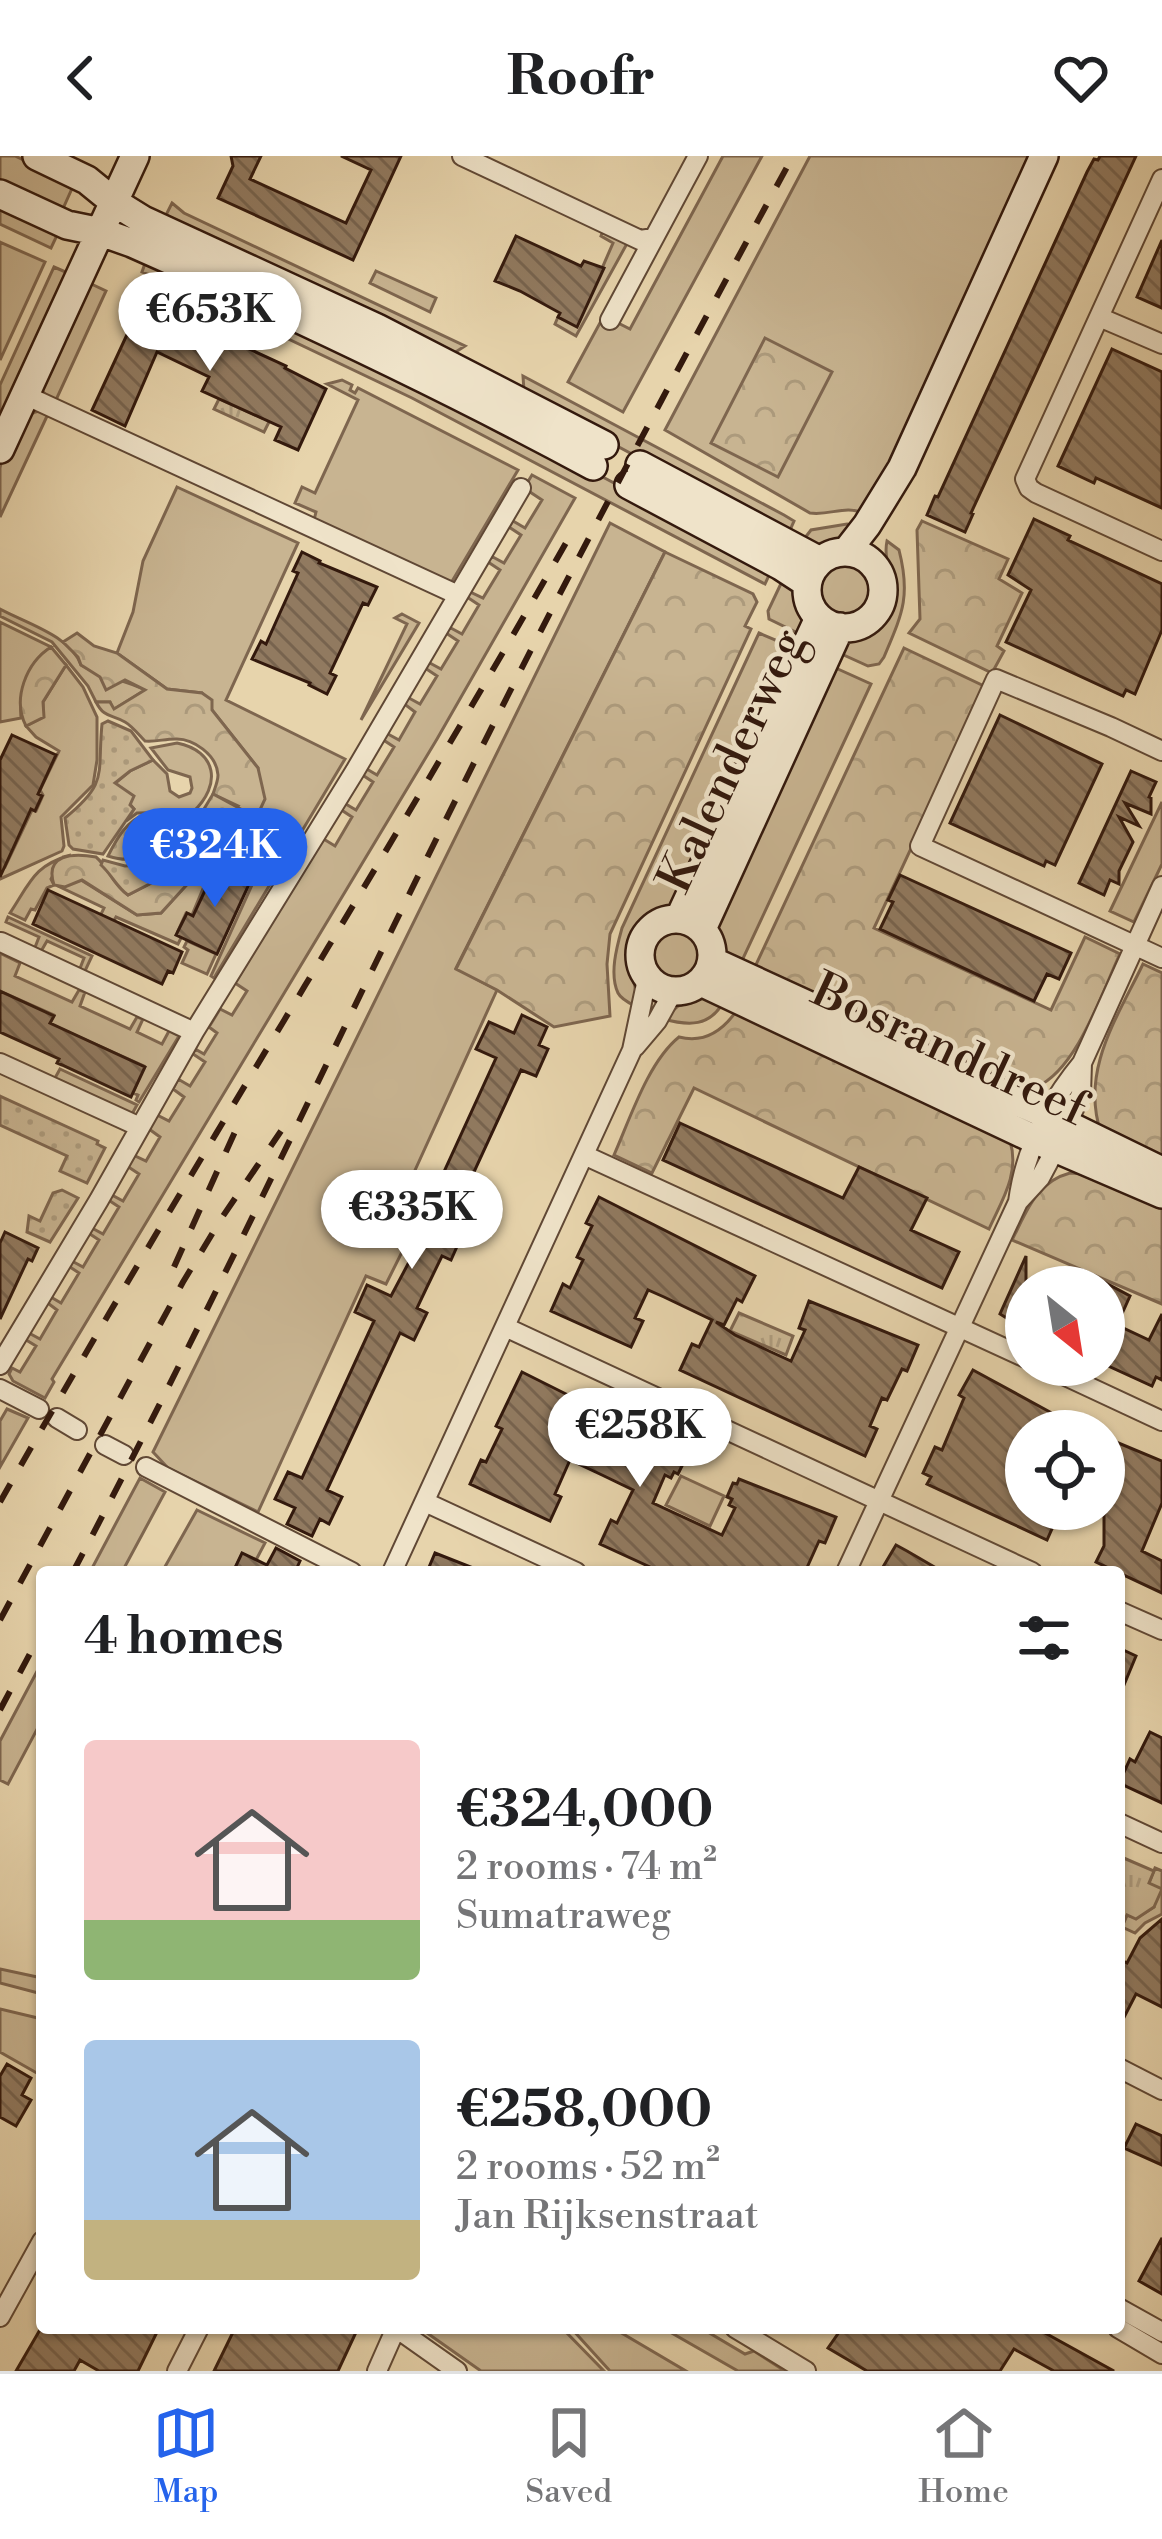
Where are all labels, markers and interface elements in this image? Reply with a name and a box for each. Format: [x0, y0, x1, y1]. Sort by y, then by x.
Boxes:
text: Roofr [507, 44, 655, 112]
icon: back [48, 45, 114, 111]
icon: heart [1048, 45, 1114, 111]
pin: €653K [126, 272, 294, 374]
text: €653K [145, 286, 275, 335]
street label: Kalenderweg [645, 620, 820, 903]
pin: €324K [131, 808, 299, 910]
text: €324K [149, 822, 281, 871]
street label: Bosranddreef [801, 961, 1098, 1142]
pin: €335K [328, 1170, 496, 1272]
text: €335K [348, 1184, 476, 1233]
north arrow [1005, 1266, 1125, 1386]
map controls [1005, 1266, 1125, 1530]
pin: €258K [556, 1388, 724, 1490]
text: €258K [575, 1402, 705, 1451]
button: locate [1005, 1410, 1125, 1530]
icon: filters [1011, 1605, 1077, 1671]
text: 4 homes [84, 1606, 284, 1670]
text: €324,000 [456, 1779, 713, 1843]
icon: home [180, 1788, 324, 1932]
text: 2 rooms · 74 m² [456, 1843, 717, 1892]
text: Sumatraweg [456, 1892, 671, 1941]
text: €258,000 [456, 2079, 712, 2143]
icon: home [180, 2088, 324, 2232]
text: 2 rooms · 52 m² [456, 2143, 720, 2192]
text: Jan Rijksenstraat [456, 2192, 759, 2241]
tab: Map [153, 2400, 219, 2513]
tab: Saved [525, 2400, 612, 2513]
tab: Home [918, 2400, 1009, 2513]

